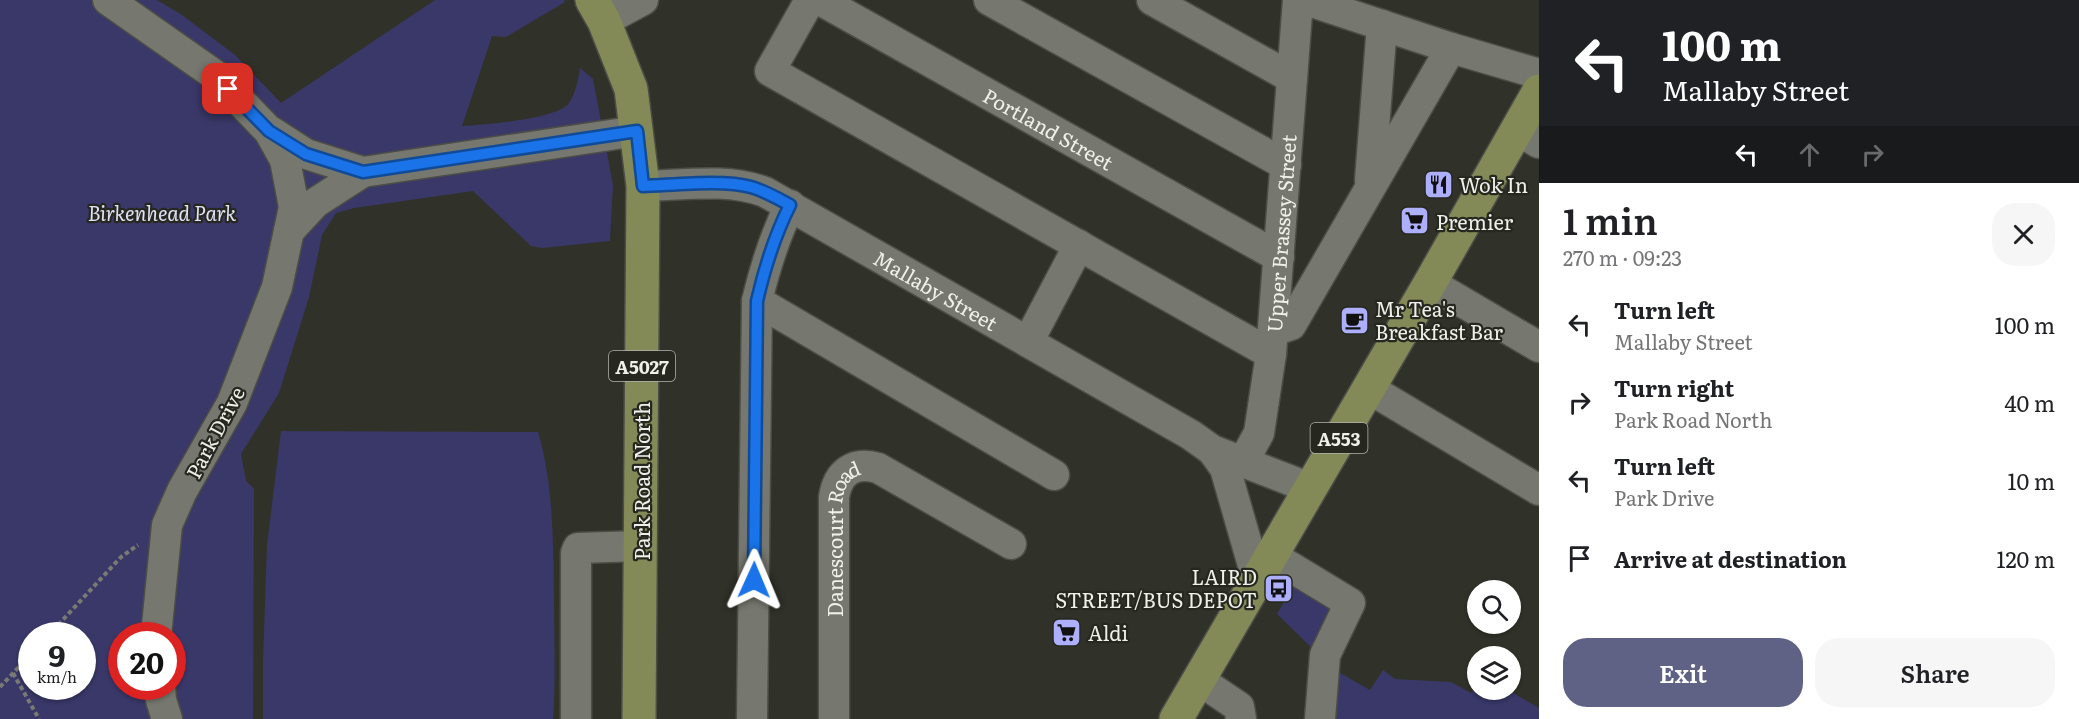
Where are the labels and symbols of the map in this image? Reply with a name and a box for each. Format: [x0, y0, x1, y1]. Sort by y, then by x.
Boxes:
pin [202, 63, 253, 114]
street label: Portland Street [978, 79, 1119, 177]
street label: Upper Brassey Street [1258, 133, 1303, 333]
restaurant icon: Wok In [1422, 168, 1454, 200]
place label: Wok In [1459, 169, 1528, 199]
park label: Birkenhead Park [88, 197, 236, 227]
supermarket icon: Premier [1399, 205, 1431, 237]
place label: Premier [1436, 206, 1514, 236]
street label: Mallaby Street [868, 242, 1004, 337]
place label: Mr Tea's Breakfast Bar [1375, 293, 1504, 346]
cafe icon: Mr Tea's Breakfast Bar [1338, 304, 1370, 336]
road number: A5027 [609, 351, 675, 381]
street label: Park Drive [177, 381, 251, 483]
street label: Park Road North [626, 402, 656, 560]
road number: A553 [1310, 423, 1368, 453]
street label: Danescourt Road [818, 452, 864, 617]
position arrow [722, 548, 786, 612]
place label: LAIRD STREET/BUS DEPOT [1055, 561, 1257, 614]
bus stop icon: LAIRD STREET/BUS DEPOT [1262, 572, 1294, 604]
supermarket icon: Aldi [1051, 616, 1083, 648]
place label: Aldi [1088, 617, 1128, 647]
speed limit sign: 20 [108, 622, 186, 700]

